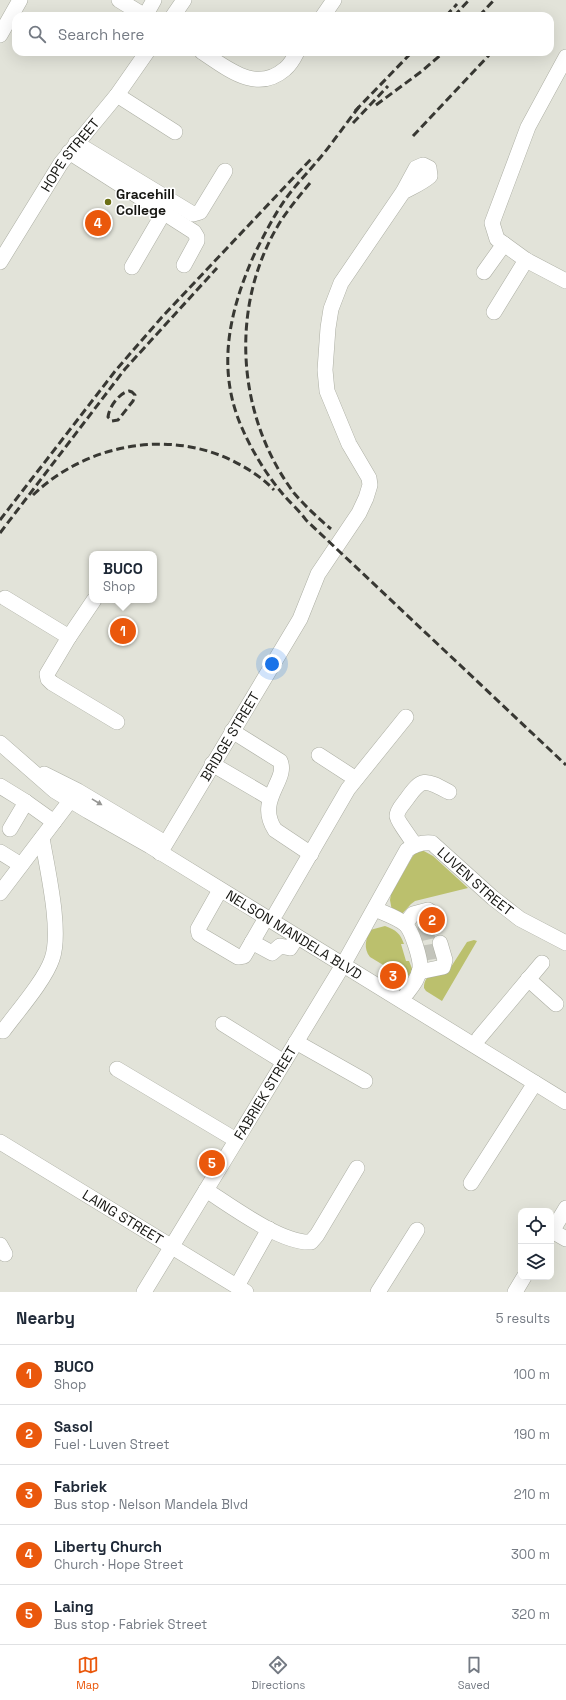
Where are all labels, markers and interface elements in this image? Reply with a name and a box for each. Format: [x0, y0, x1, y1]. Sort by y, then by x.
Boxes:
search box [12, 12, 554, 56]
icon: search [26, 23, 48, 45]
text: Search here [58, 25, 144, 44]
street label: HOPE STREET [36, 114, 103, 195]
place label: Gracehill College [116, 185, 175, 219]
marker: Gracehill College [103, 197, 113, 207]
pin: 4 [85, 208, 111, 238]
popup [89, 551, 157, 603]
text: BUCO [103, 559, 143, 578]
text: Shop [103, 578, 135, 595]
pin: 1 [110, 616, 136, 646]
your location [262, 654, 282, 674]
street label: BRIDGE STREET [196, 688, 263, 784]
one-way arrow [91, 799, 103, 806]
street label: LUVEN STREET [434, 843, 517, 920]
street label: NELSON MANDELA BLVD [223, 886, 366, 983]
pin: 2 [419, 905, 445, 935]
pin: 3 [380, 961, 406, 991]
street label: FABRIEK STREET [230, 1043, 301, 1143]
pin: 5 [199, 1148, 225, 1178]
street label: LAING STREET [79, 1186, 167, 1248]
map controls [518, 1208, 554, 1280]
button: locate [518, 1208, 554, 1244]
button: layers [518, 1244, 554, 1280]
text: Nearby [16, 1307, 75, 1329]
text: 5 results [496, 1310, 550, 1327]
text: BUCO [54, 1357, 94, 1376]
text: 1 [26, 1366, 32, 1383]
text: 100 m [513, 1366, 550, 1383]
text: Shop [54, 1376, 86, 1393]
text: Sasol [54, 1417, 93, 1436]
text: 2 [25, 1426, 33, 1443]
text: 190 m [514, 1426, 550, 1443]
text: Fuel · Luven Street [54, 1436, 169, 1453]
text: Fabriek [54, 1477, 107, 1496]
text: 3 [25, 1486, 33, 1503]
text: 210 m [514, 1486, 550, 1503]
text: Bus stop · Nelson Mandela Blvd [54, 1496, 248, 1513]
text: Liberty Church [54, 1537, 162, 1556]
text: 4 [25, 1546, 33, 1563]
text: 300 m [511, 1546, 550, 1563]
text: Church · Hope Street [54, 1556, 183, 1573]
text: Laing [54, 1597, 94, 1616]
text: 5 [25, 1606, 33, 1623]
text: 320 m [511, 1606, 550, 1623]
text: Bus stop · Fabriek Street [54, 1616, 207, 1633]
tab: Map [76, 1654, 99, 1692]
tab: Directions [251, 1654, 305, 1692]
tab: Saved [458, 1654, 490, 1692]

